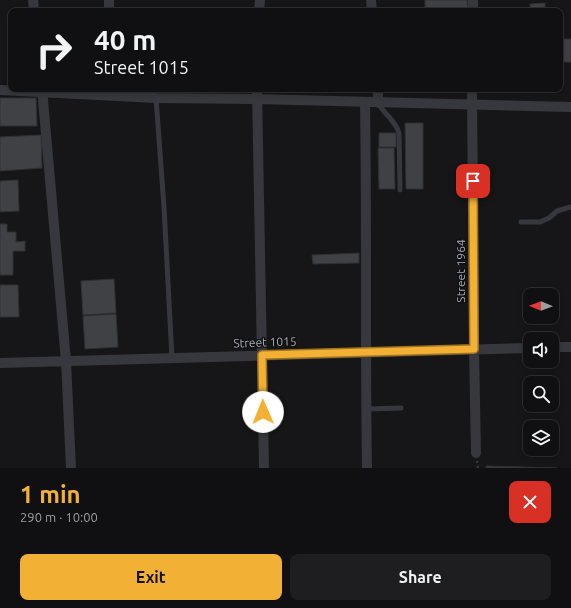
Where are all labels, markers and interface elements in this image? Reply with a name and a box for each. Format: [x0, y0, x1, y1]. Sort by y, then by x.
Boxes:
icon: right [28, 24, 80, 76]
text: 40 m [94, 24, 156, 55]
text: Street 1015 [94, 57, 189, 77]
pin [456, 164, 490, 198]
icon: arrive [462, 170, 484, 192]
street label: Street 1964 [454, 239, 467, 303]
north arrow [523, 288, 559, 324]
map controls [523, 288, 559, 456]
button: sound [523, 332, 559, 368]
street label: Street 1015 [233, 334, 297, 350]
button: search [523, 376, 559, 412]
position arrow [242, 391, 284, 433]
button: layers [523, 420, 559, 456]
text: 1 min [20, 481, 81, 508]
button: close [509, 481, 551, 523]
text: 290 m · 10:00 [20, 510, 98, 524]
button: Exit [20, 554, 282, 600]
button: Share [290, 554, 551, 600]

